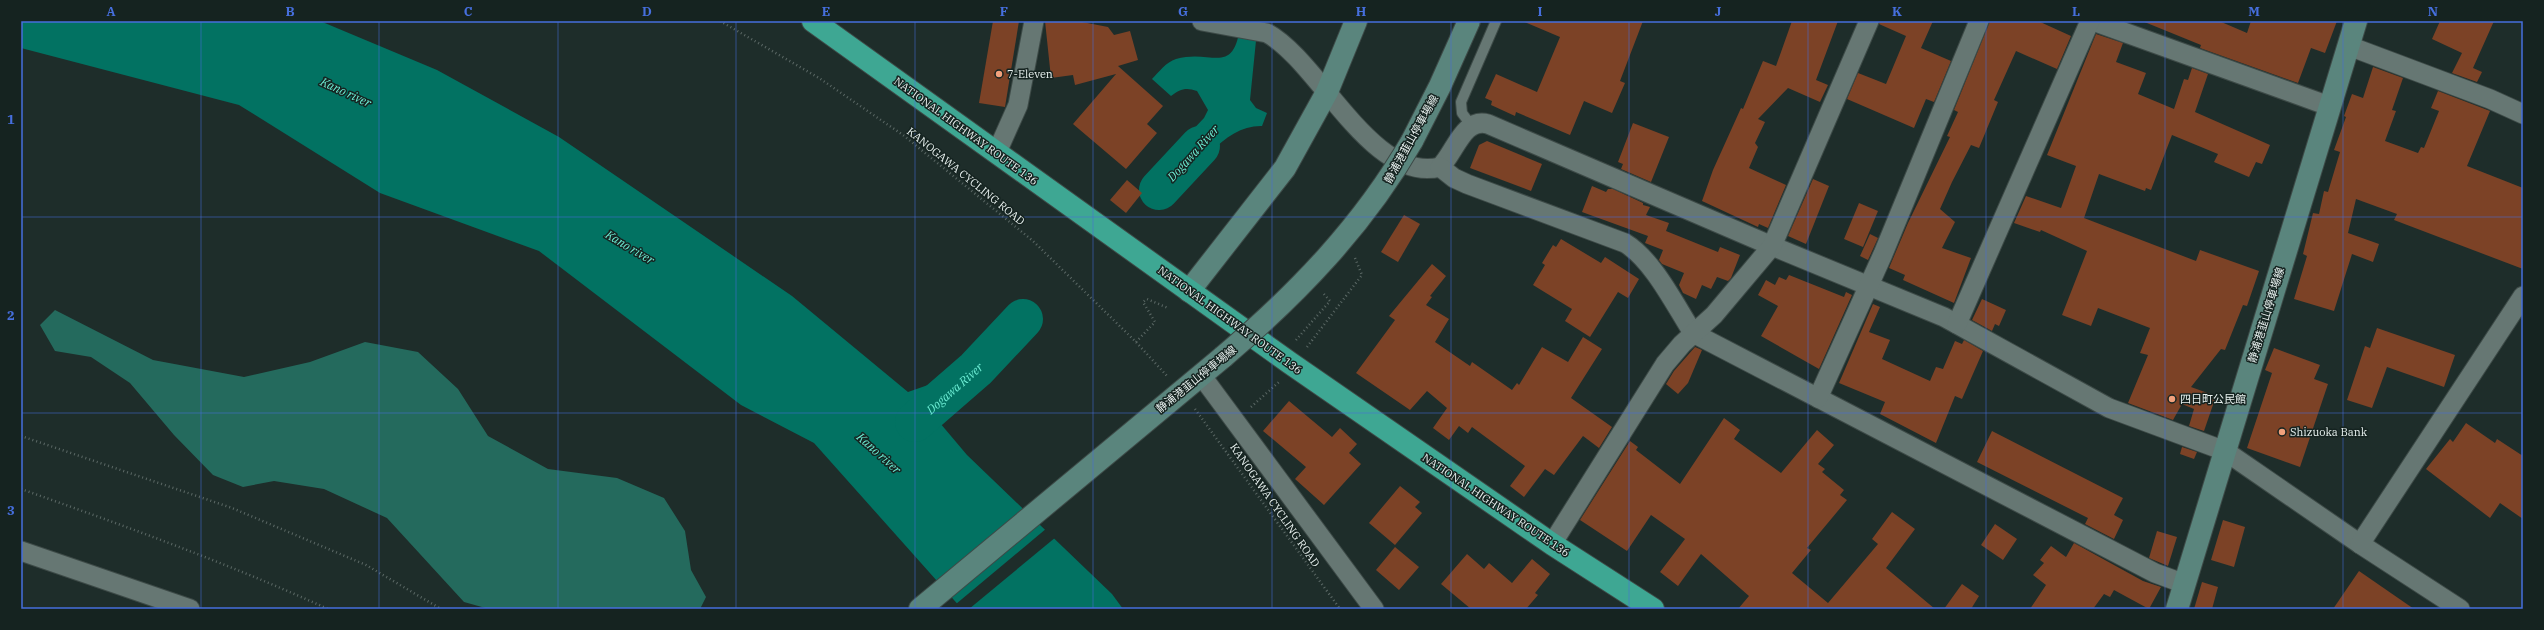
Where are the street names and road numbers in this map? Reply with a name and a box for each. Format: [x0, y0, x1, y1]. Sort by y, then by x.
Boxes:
street label: NATIONAL HIGHWAY ROUTE 136 [891, 74, 1041, 188]
street label: 静浦港韮山停車場線 [1381, 92, 1441, 186]
street label: KANOGAWA CYCLING ROAD [904, 124, 1028, 228]
street label: NATIONAL HIGHWAY ROUTE 136 [1155, 263, 1305, 377]
street label: 静浦港韮山停車場線 [2245, 266, 2287, 364]
street label: 静浦港韮山停車場線 [1153, 342, 1239, 416]
street label: KANOGAWA CYCLING ROAD [1227, 441, 1323, 570]
street label: NATIONAL HIGHWAY ROUTE 136 [1420, 450, 1572, 560]

